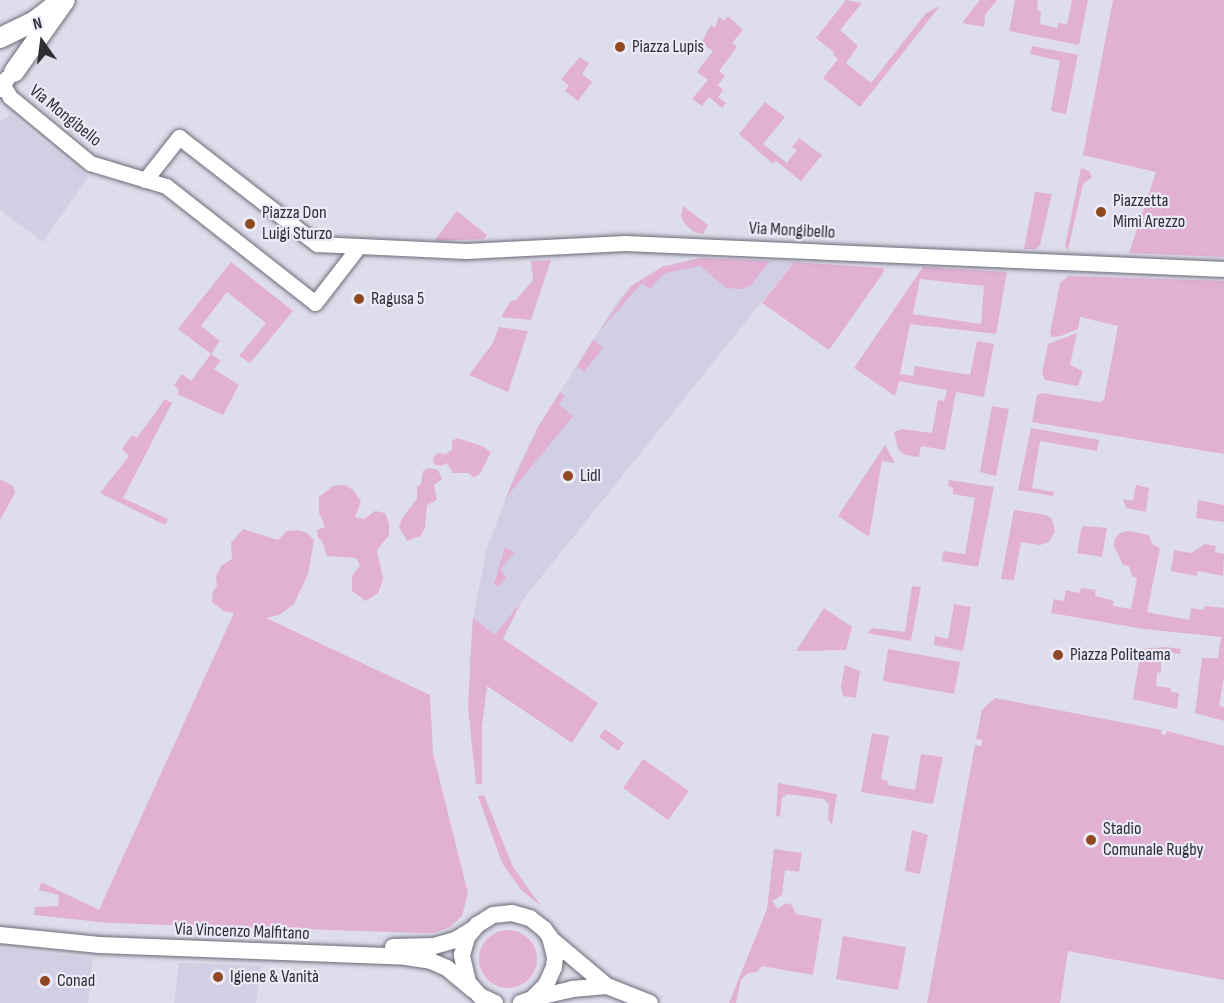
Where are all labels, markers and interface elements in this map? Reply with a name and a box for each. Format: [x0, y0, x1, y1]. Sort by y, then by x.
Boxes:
north arrow [12, 12, 72, 72]
text: N [31, 14, 44, 34]
place label: Piazza Lupis [632, 36, 704, 58]
marker: Piazza Lupis [613, 40, 627, 54]
street label: Via Mongibello [25, 80, 105, 152]
place label: Piazzetta Mimì Arezzo [1113, 191, 1185, 234]
place label: Piazza Don Luigi Sturzo [262, 203, 333, 246]
marker: Piazzetta Mimì Arezzo [1094, 205, 1108, 219]
marker: Piazza Don Luigi Sturzo [243, 217, 257, 231]
street label: Via Mongibello [748, 218, 836, 244]
place label: Ragusa 5 [371, 288, 424, 310]
marker: Ragusa 5 [352, 292, 366, 306]
place label: Lidl [580, 465, 601, 487]
marker: Lidl [561, 469, 575, 483]
place label: Piazza Politeama [1070, 644, 1171, 666]
marker: Piazza Politeama [1051, 648, 1065, 662]
place label: Stadio Comunale Rugby [1103, 819, 1203, 862]
marker: Stadio Comunale Rugby [1084, 833, 1098, 847]
street label: Via Vincenzo Malfitano [174, 919, 310, 945]
place label: Igiene & Vanità [230, 966, 319, 988]
place label: Conad [57, 970, 95, 992]
marker: Igiene & Vanità [211, 970, 225, 984]
marker: Conad [38, 974, 52, 988]

